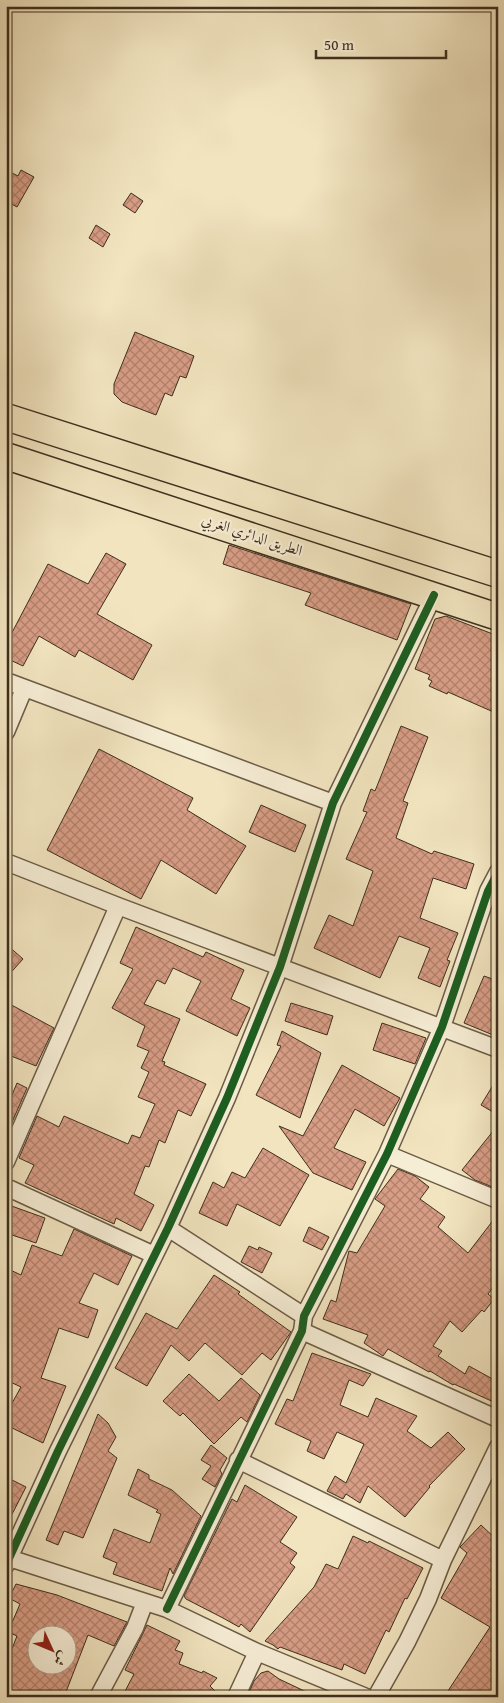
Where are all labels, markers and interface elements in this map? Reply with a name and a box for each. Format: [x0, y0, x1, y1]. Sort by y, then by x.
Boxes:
scale bar [316, 28, 446, 60]
text: 50 m [324, 34, 355, 55]
street label: الطريق الدائري الغربي [199, 508, 305, 563]
north arrow [28, 1626, 78, 1676]
text: ش [49, 1647, 73, 1671]

